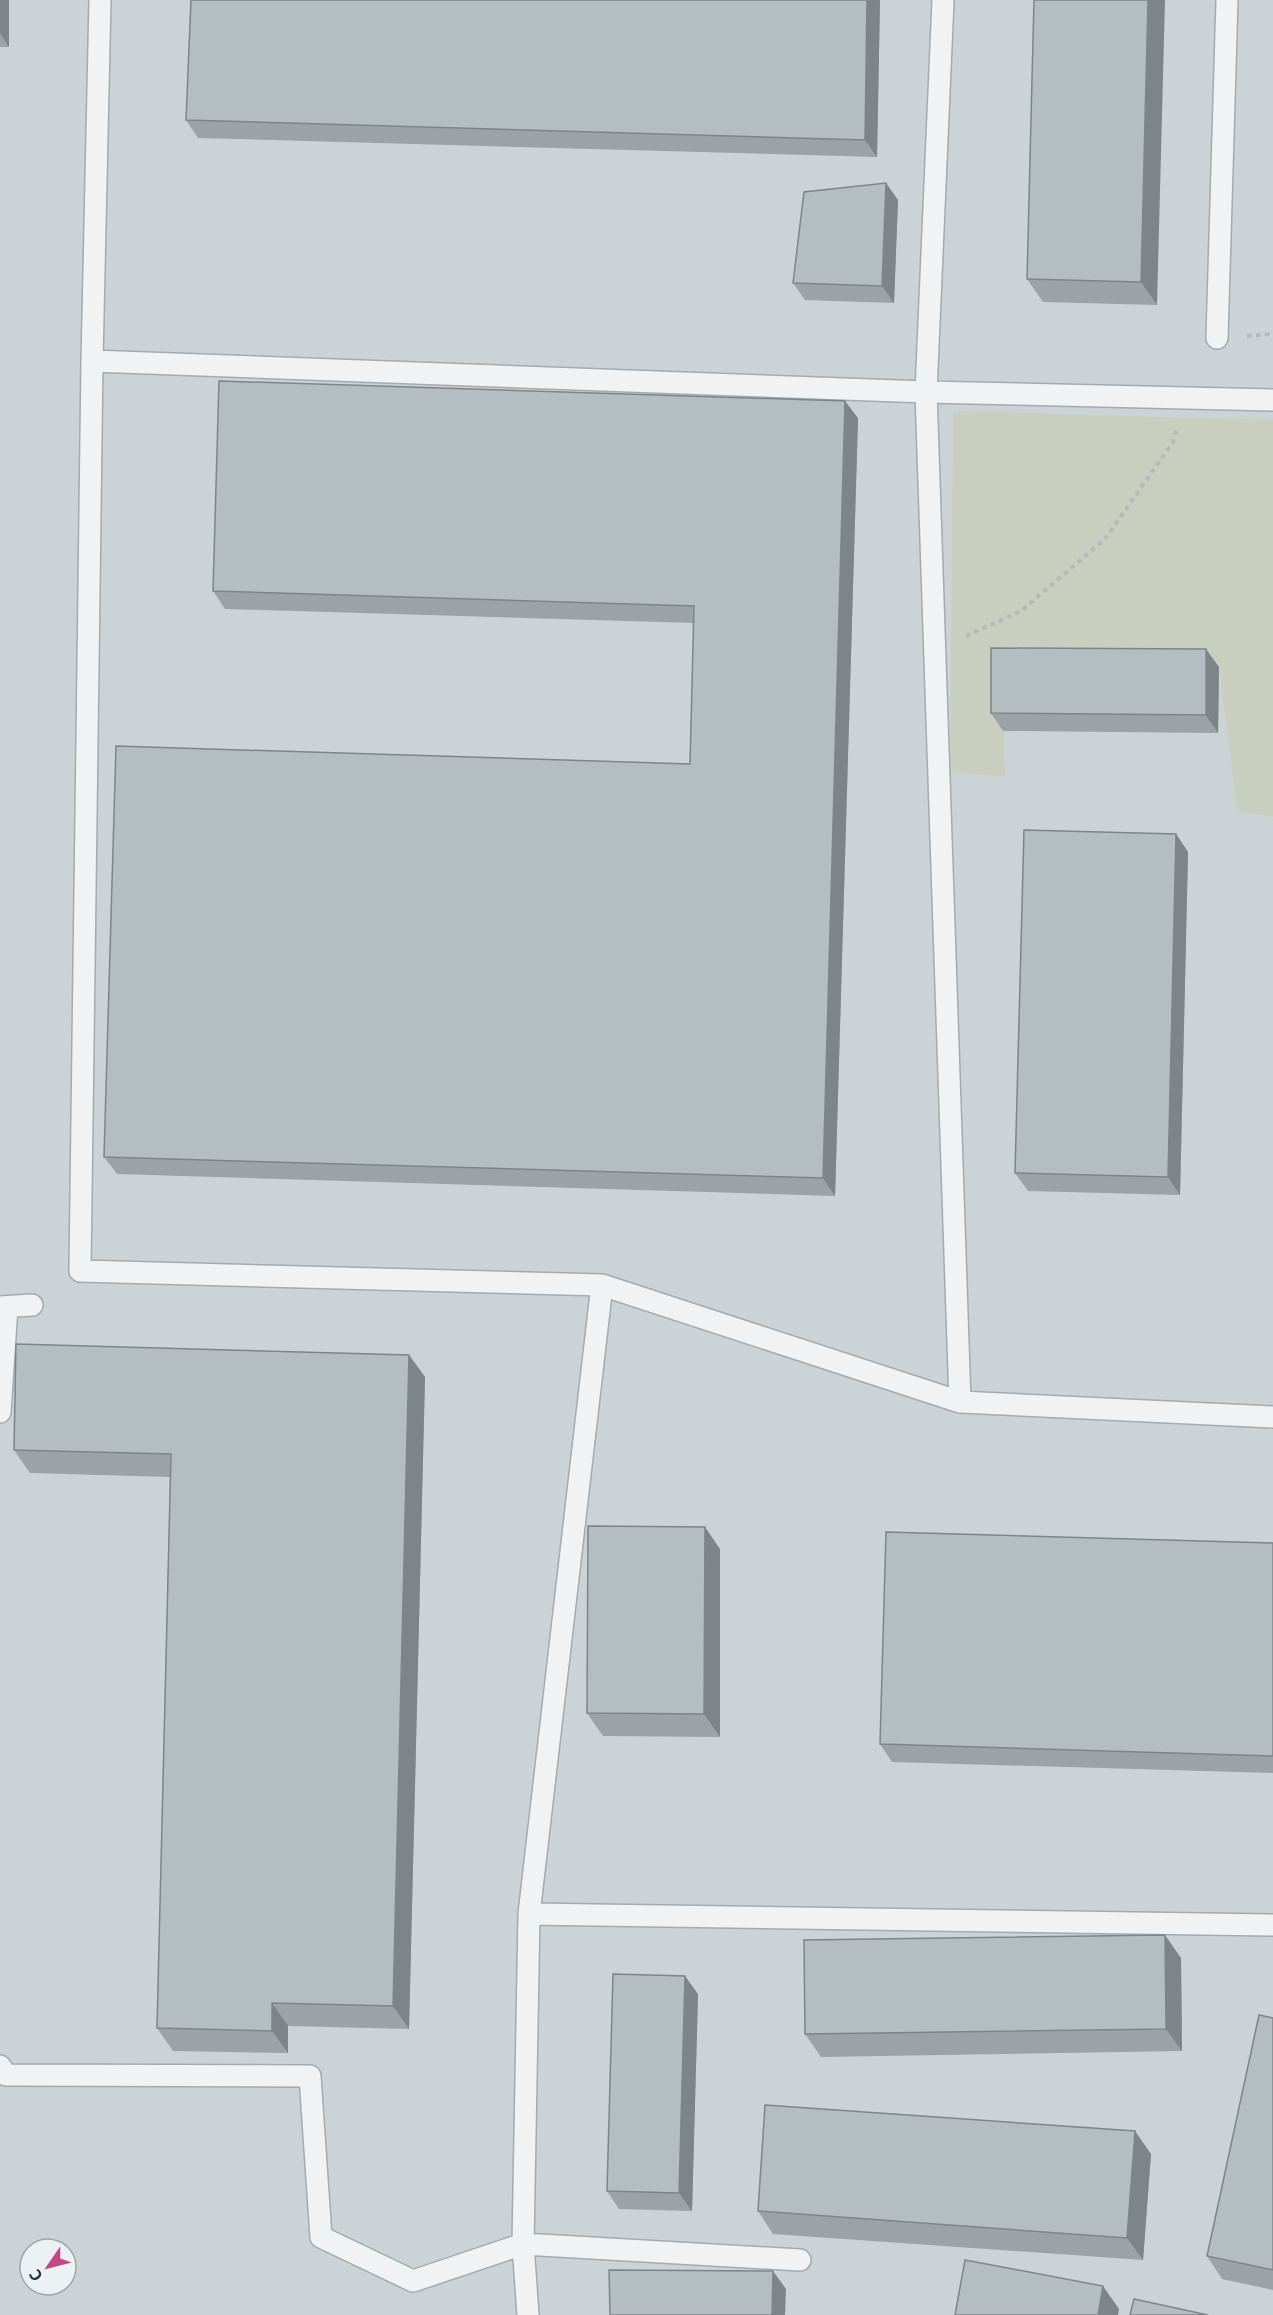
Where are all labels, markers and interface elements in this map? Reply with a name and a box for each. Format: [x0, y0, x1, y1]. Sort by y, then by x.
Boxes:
north arrow [18, 2237, 78, 2297]
text: С [24, 2265, 48, 2286]

